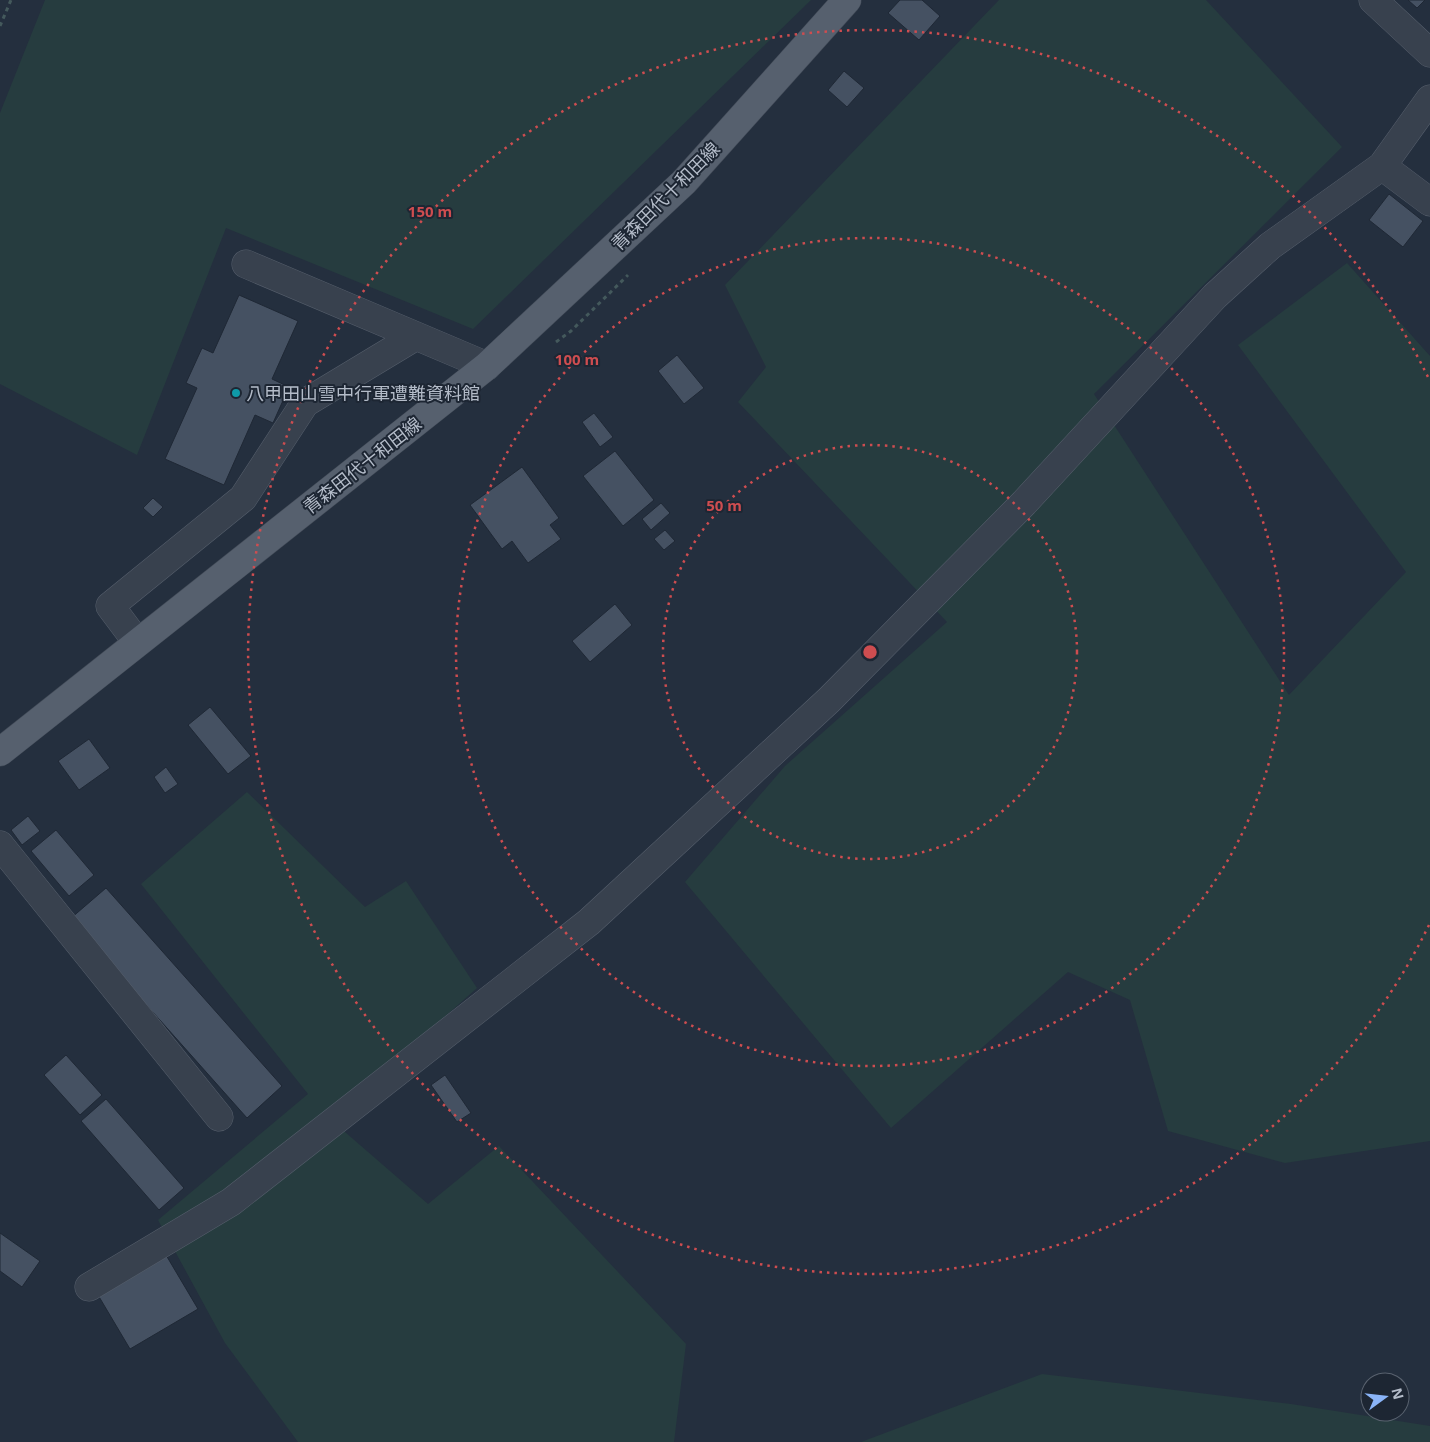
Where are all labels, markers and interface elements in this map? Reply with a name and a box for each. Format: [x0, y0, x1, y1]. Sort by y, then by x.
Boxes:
street label: 青森田代十和田線 [606, 137, 724, 255]
text: 150 m [408, 201, 452, 221]
text: 100 m [555, 349, 599, 369]
place label: 八甲田山雪中行軍遭難資料館 [246, 381, 480, 405]
marker: 八甲田山雪中行軍遭難資料館 [230, 387, 242, 399]
street label: 青森田代十和田線 [298, 411, 426, 519]
text: 50 m [706, 495, 742, 515]
centre of rings [861, 643, 879, 661]
north arrow [1360, 1372, 1410, 1422]
text: N [1387, 1386, 1409, 1401]

